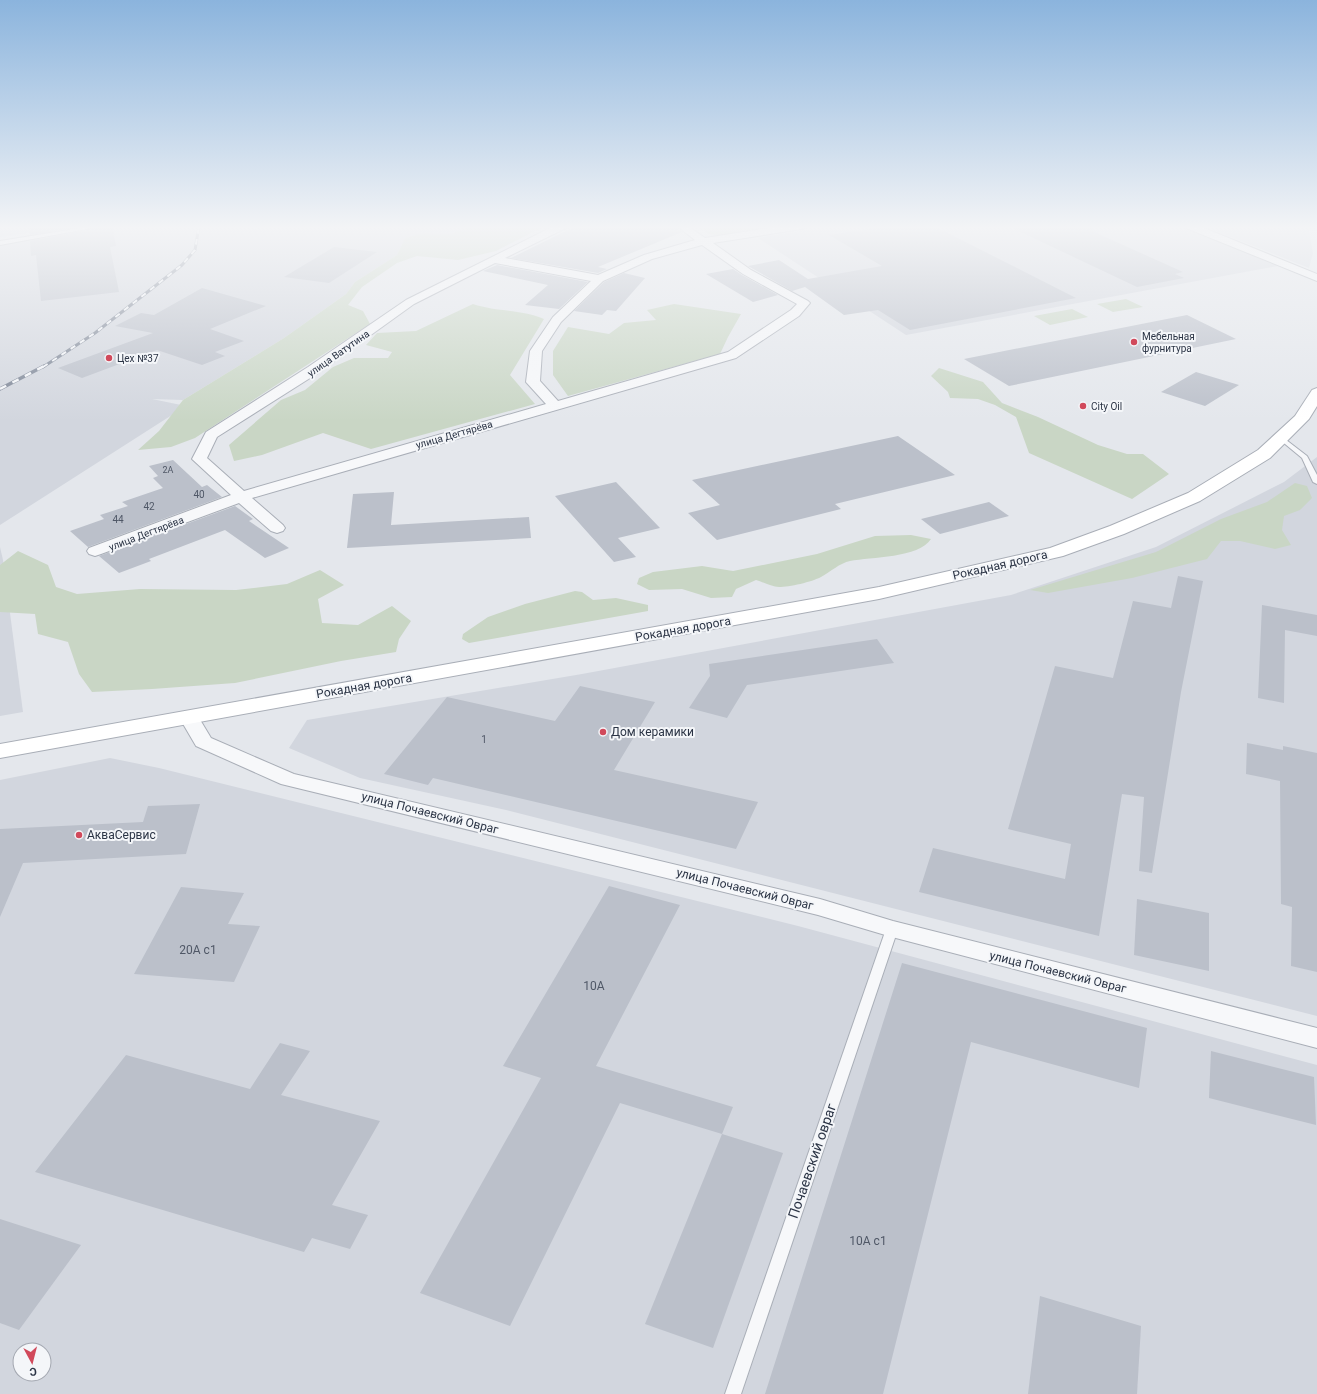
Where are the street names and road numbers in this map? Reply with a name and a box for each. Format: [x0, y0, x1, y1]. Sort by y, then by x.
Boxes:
street label: улица Ватутина [305, 328, 371, 379]
street label: улица Дегтярёва [414, 418, 494, 451]
street label: улица Дегтярёва [107, 514, 185, 553]
street label: Рокадная дорога [951, 547, 1049, 583]
street label: Рокадная дорога [634, 614, 732, 644]
street label: Рокадная дорога [315, 671, 413, 701]
street label: улица Почаевский Овраг [360, 789, 500, 837]
street label: улица Почаевский Овраг [675, 865, 815, 913]
street label: улица Почаевский Овраг [988, 948, 1128, 996]
street label: Почаевский овраг [785, 1101, 839, 1221]

